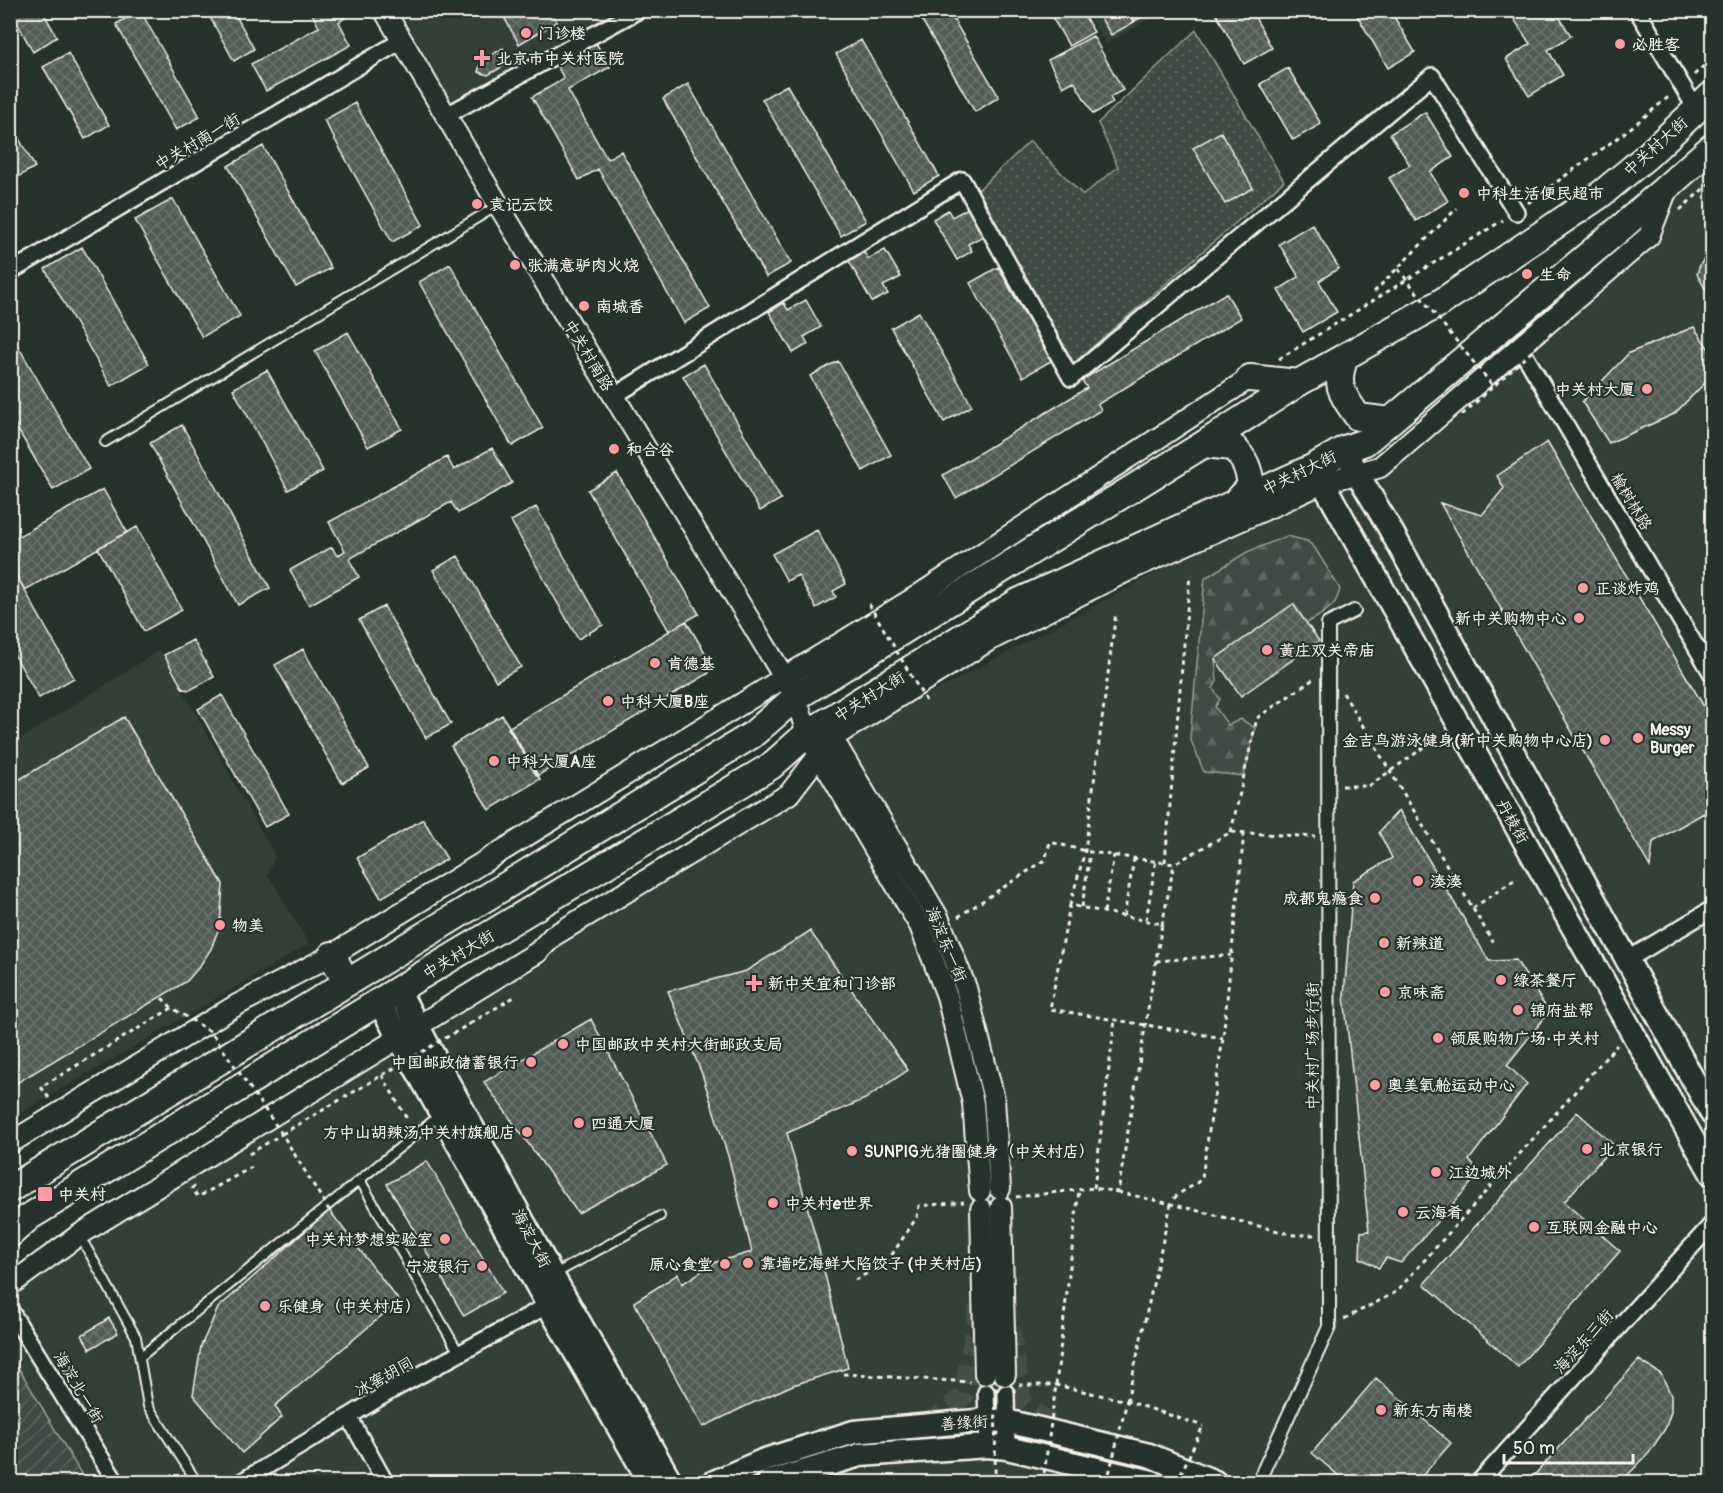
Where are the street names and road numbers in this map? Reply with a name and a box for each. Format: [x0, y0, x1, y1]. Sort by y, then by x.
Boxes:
street label: 中关村南一街 [151, 109, 244, 175]
street label: 中关村大街 [1619, 113, 1692, 181]
street label: 中关村南路 [559, 316, 617, 395]
street label: 中关村大街 [1259, 446, 1340, 499]
street label: 榆树林路 [1606, 469, 1656, 534]
street label: 中关村大街 [830, 667, 909, 727]
street label: 丹棱街 [1492, 796, 1533, 847]
street label: 海淀东一街 [921, 904, 971, 985]
street label: 中关村大街 [419, 926, 498, 984]
street label: 中关村广场步行街 [1303, 982, 1323, 1110]
street label: 海淀大街 [507, 1206, 555, 1271]
street label: 海淀东三街 [1550, 1305, 1618, 1378]
street label: 海淀北一街 [49, 1348, 107, 1427]
street label: 冰窖胡同 [352, 1353, 417, 1401]
street label: 善缘街 [939, 1411, 989, 1435]

